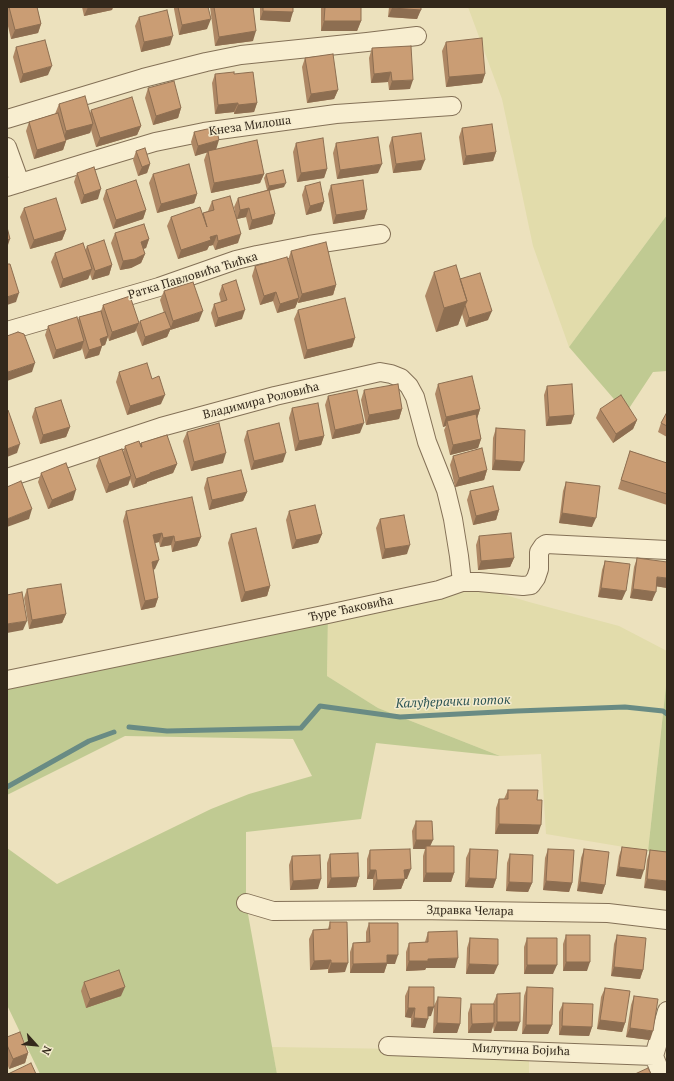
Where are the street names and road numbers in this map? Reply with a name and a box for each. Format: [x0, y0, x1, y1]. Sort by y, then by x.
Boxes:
street label: Кнеза Милоша [208, 113, 292, 139]
street label: Ратка Павловића Ћићка [127, 249, 259, 303]
street label: Владимира Роловића [201, 380, 321, 422]
street label: Ђуре Ђаковића [308, 593, 394, 625]
street label: Здравка Челара [426, 903, 514, 919]
street label: Милутина Бојића [472, 1041, 570, 1059]

